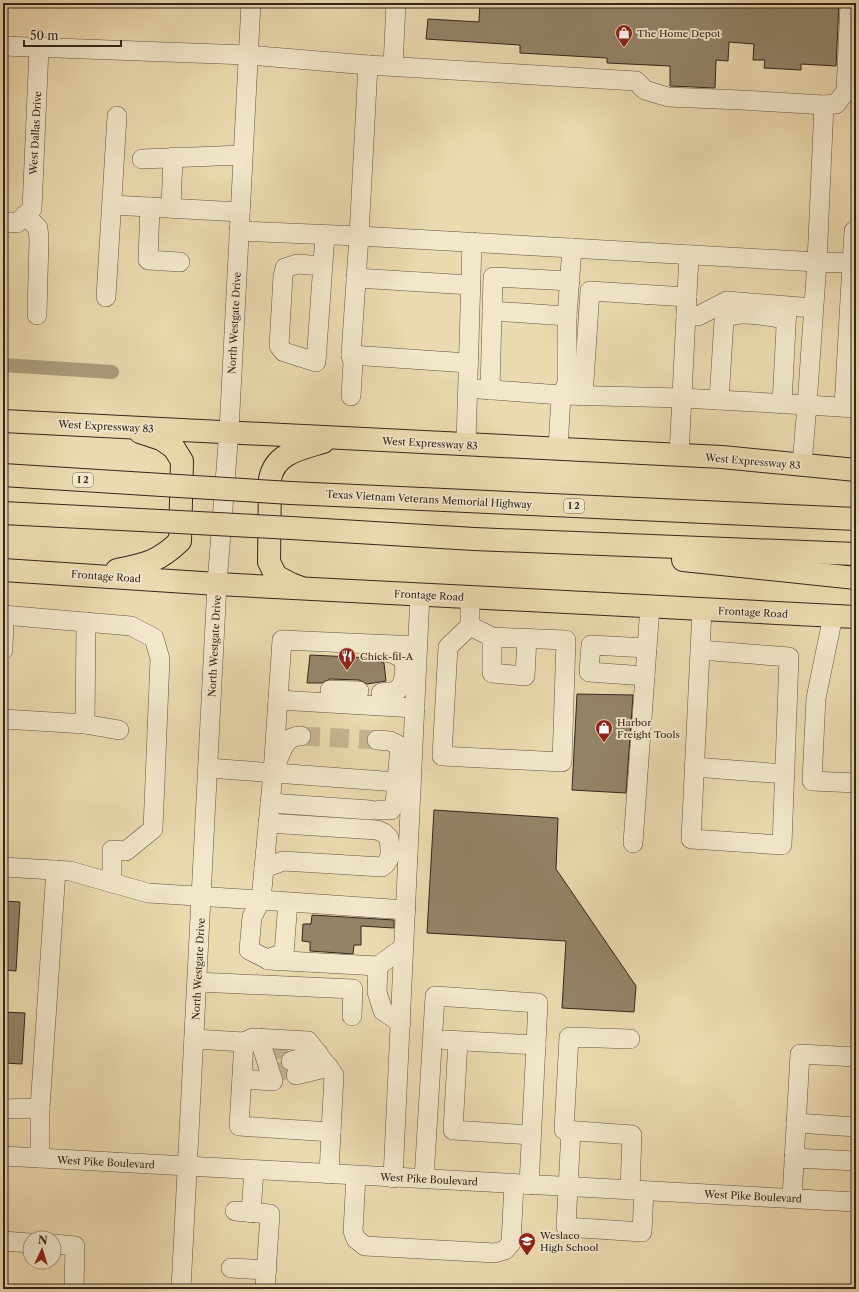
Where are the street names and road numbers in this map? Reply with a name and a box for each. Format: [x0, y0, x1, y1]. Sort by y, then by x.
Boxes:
street label: West Dallas Drive [27, 90, 44, 176]
street label: North Westgate Drive [225, 271, 244, 374]
street label: West Expressway 83 [57, 417, 154, 435]
street label: West Expressway 83 [381, 434, 478, 452]
street label: West Expressway 83 [704, 451, 801, 472]
road number: I 2 [73, 473, 93, 487]
street label: Texas Vietnam Veterans Memorial Highway [326, 488, 533, 511]
road number: I 2 [564, 499, 584, 513]
street label: Frontage Road [71, 568, 141, 585]
street label: Frontage Road [394, 587, 464, 604]
street label: North Westgate Drive [205, 594, 224, 697]
street label: Frontage Road [718, 604, 788, 621]
street label: North Westgate Drive [189, 917, 208, 1020]
street label: West Pike Boulevard [56, 1153, 155, 1172]
street label: West Pike Boulevard [379, 1170, 478, 1189]
street label: West Pike Boulevard [703, 1187, 802, 1206]

